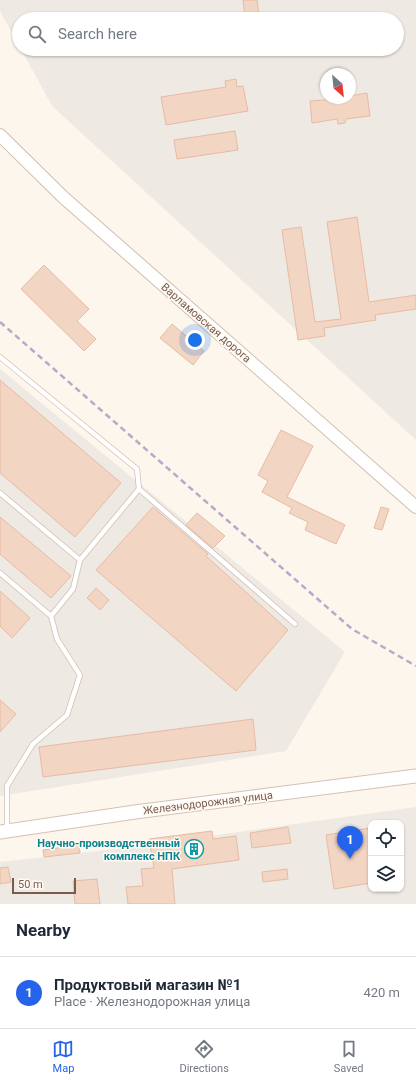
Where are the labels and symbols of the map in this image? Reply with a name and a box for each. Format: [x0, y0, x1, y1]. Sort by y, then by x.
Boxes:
north arrow [320, 68, 356, 104]
street label: Варламовская дорога [159, 281, 253, 365]
your location [185, 330, 205, 350]
street label: Железнодорожная улица [142, 789, 274, 817]
pin: 1 [337, 826, 363, 859]
place label: Научно-производственный комплекс НПК [37, 837, 181, 863]
building icon: Научно-производственный комплекс НПК [183, 838, 205, 860]
scale bar [12, 876, 76, 895]

